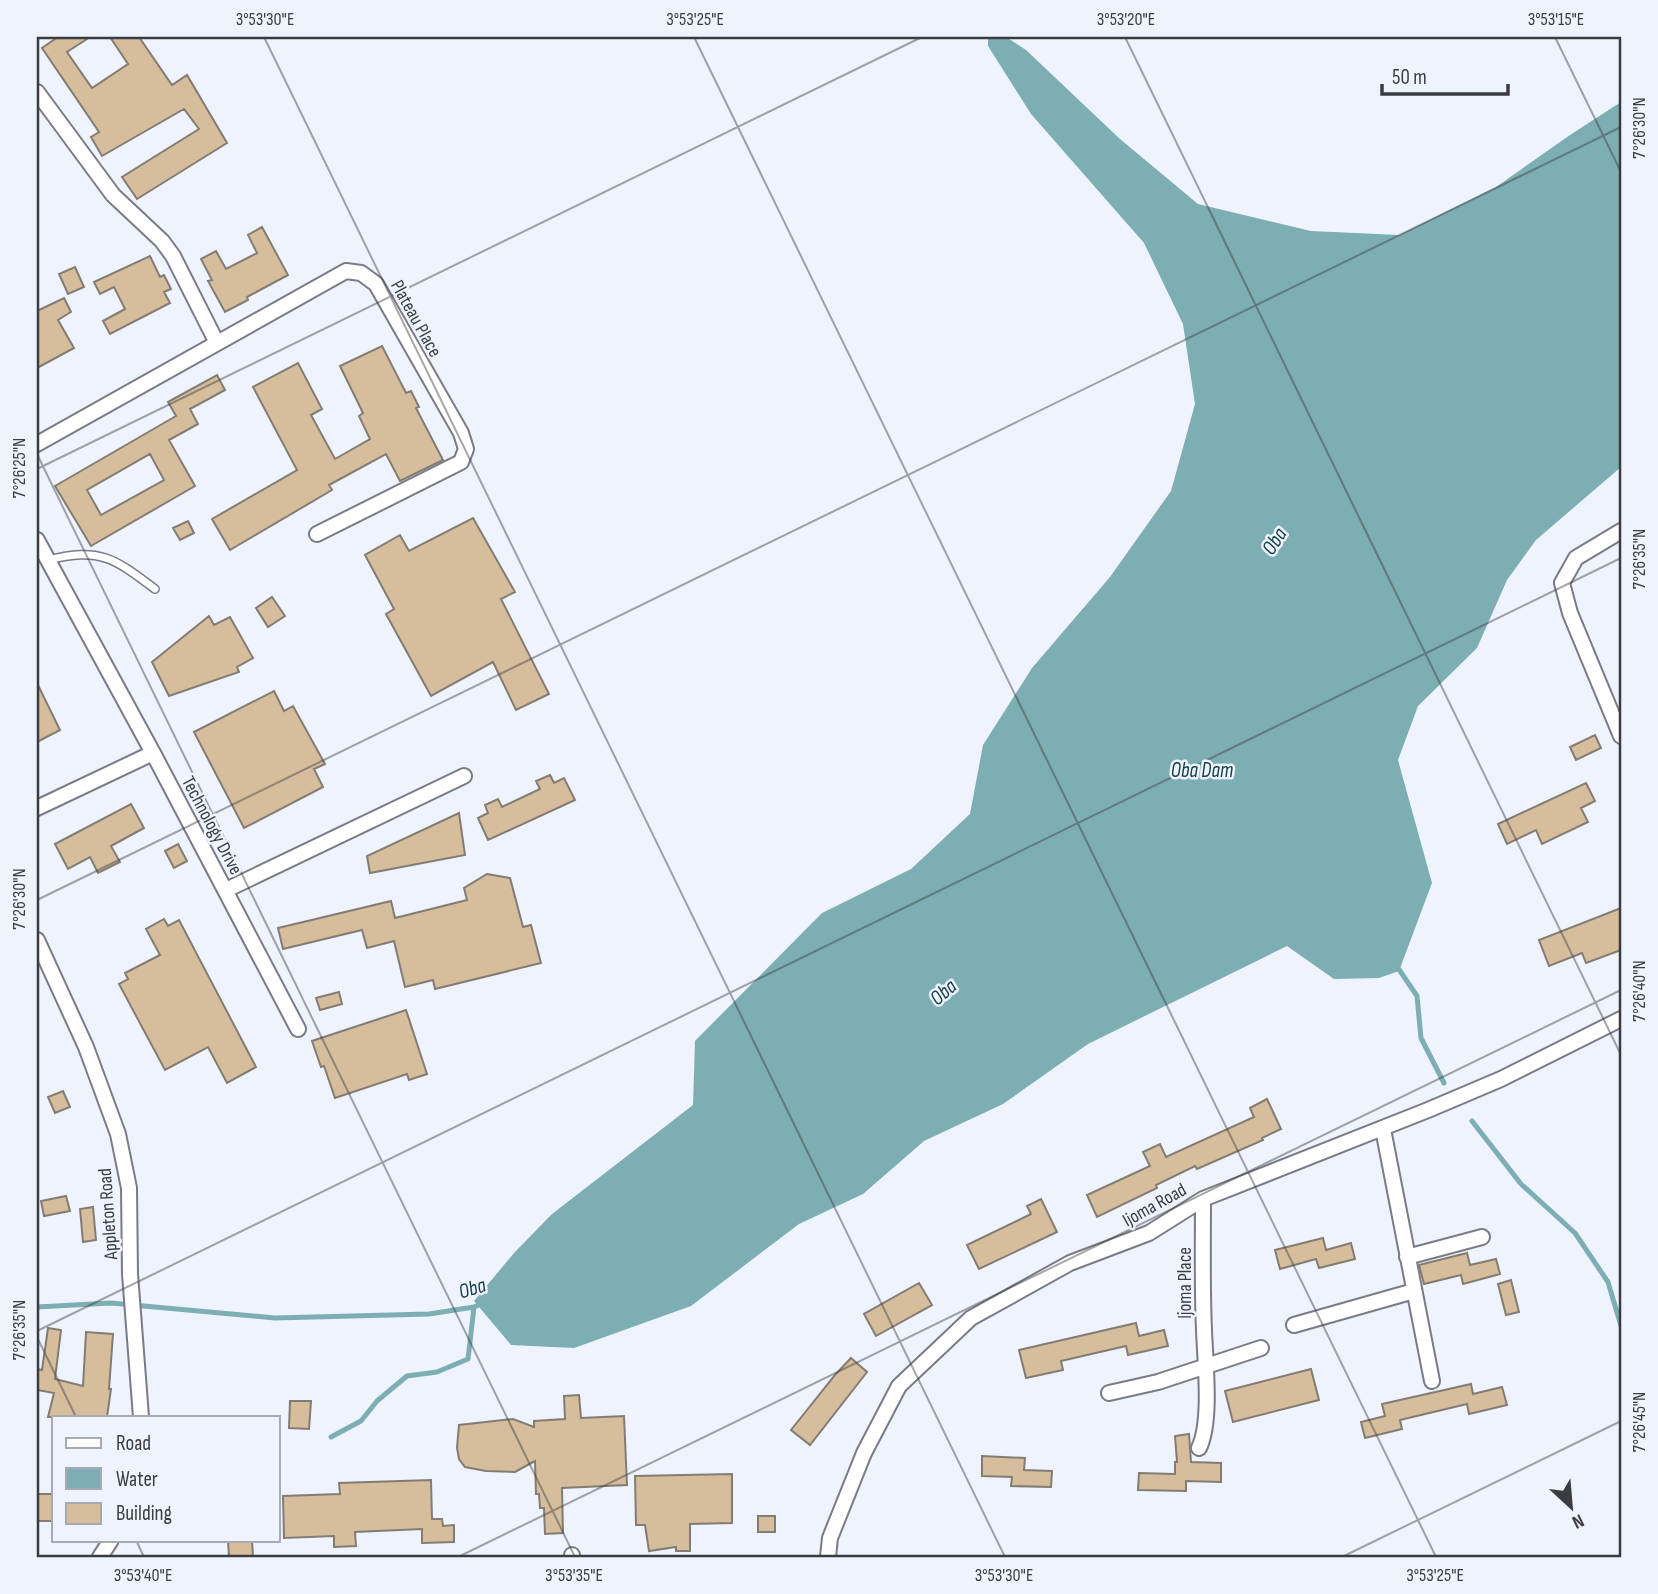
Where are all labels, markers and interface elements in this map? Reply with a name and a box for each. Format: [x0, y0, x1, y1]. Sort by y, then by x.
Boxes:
text: 3°53'30"E [236, 9, 294, 30]
text: 3°53'25"E [666, 9, 724, 30]
text: 3°53'20"E [1097, 9, 1155, 30]
text: 3°53'15"E [1528, 9, 1584, 30]
scale bar [1382, 52, 1508, 96]
text: 50 m [1392, 65, 1427, 90]
text: 7°26'30"N [1629, 97, 1650, 159]
street label: Plateau Place [385, 276, 446, 361]
text: 7°26'25"N [9, 438, 30, 498]
water label: Oba [1257, 523, 1293, 559]
text: 7°26'35"N [1629, 529, 1650, 589]
water label: Oba Dam [1171, 758, 1233, 783]
street label: Technology Drive [176, 773, 247, 879]
text: 7°26'30"N [9, 868, 30, 930]
text: 7°26'40"N [1629, 960, 1650, 1022]
water label: Oba [925, 974, 962, 1011]
street label: Appleton Road [94, 1167, 123, 1261]
street label: Ijoma Road [1119, 1178, 1191, 1232]
street label: Ijoma Place [1174, 1247, 1197, 1319]
water label: Oba [456, 1272, 489, 1304]
text: 7°26'35"N [9, 1300, 30, 1360]
text: 7°26'45"N [1629, 1392, 1650, 1452]
legend [52, 1416, 280, 1542]
text: Road [116, 1431, 151, 1456]
text: Water [116, 1467, 158, 1492]
north arrow [1536, 1472, 1606, 1542]
text: Building [116, 1501, 172, 1526]
text: N [1568, 1508, 1587, 1533]
text: 3°53'40"E [114, 1565, 172, 1586]
text: 3°53'35"E [545, 1565, 603, 1586]
text: 3°53'30"E [975, 1565, 1033, 1586]
text: 3°53'25"E [1406, 1565, 1464, 1586]

